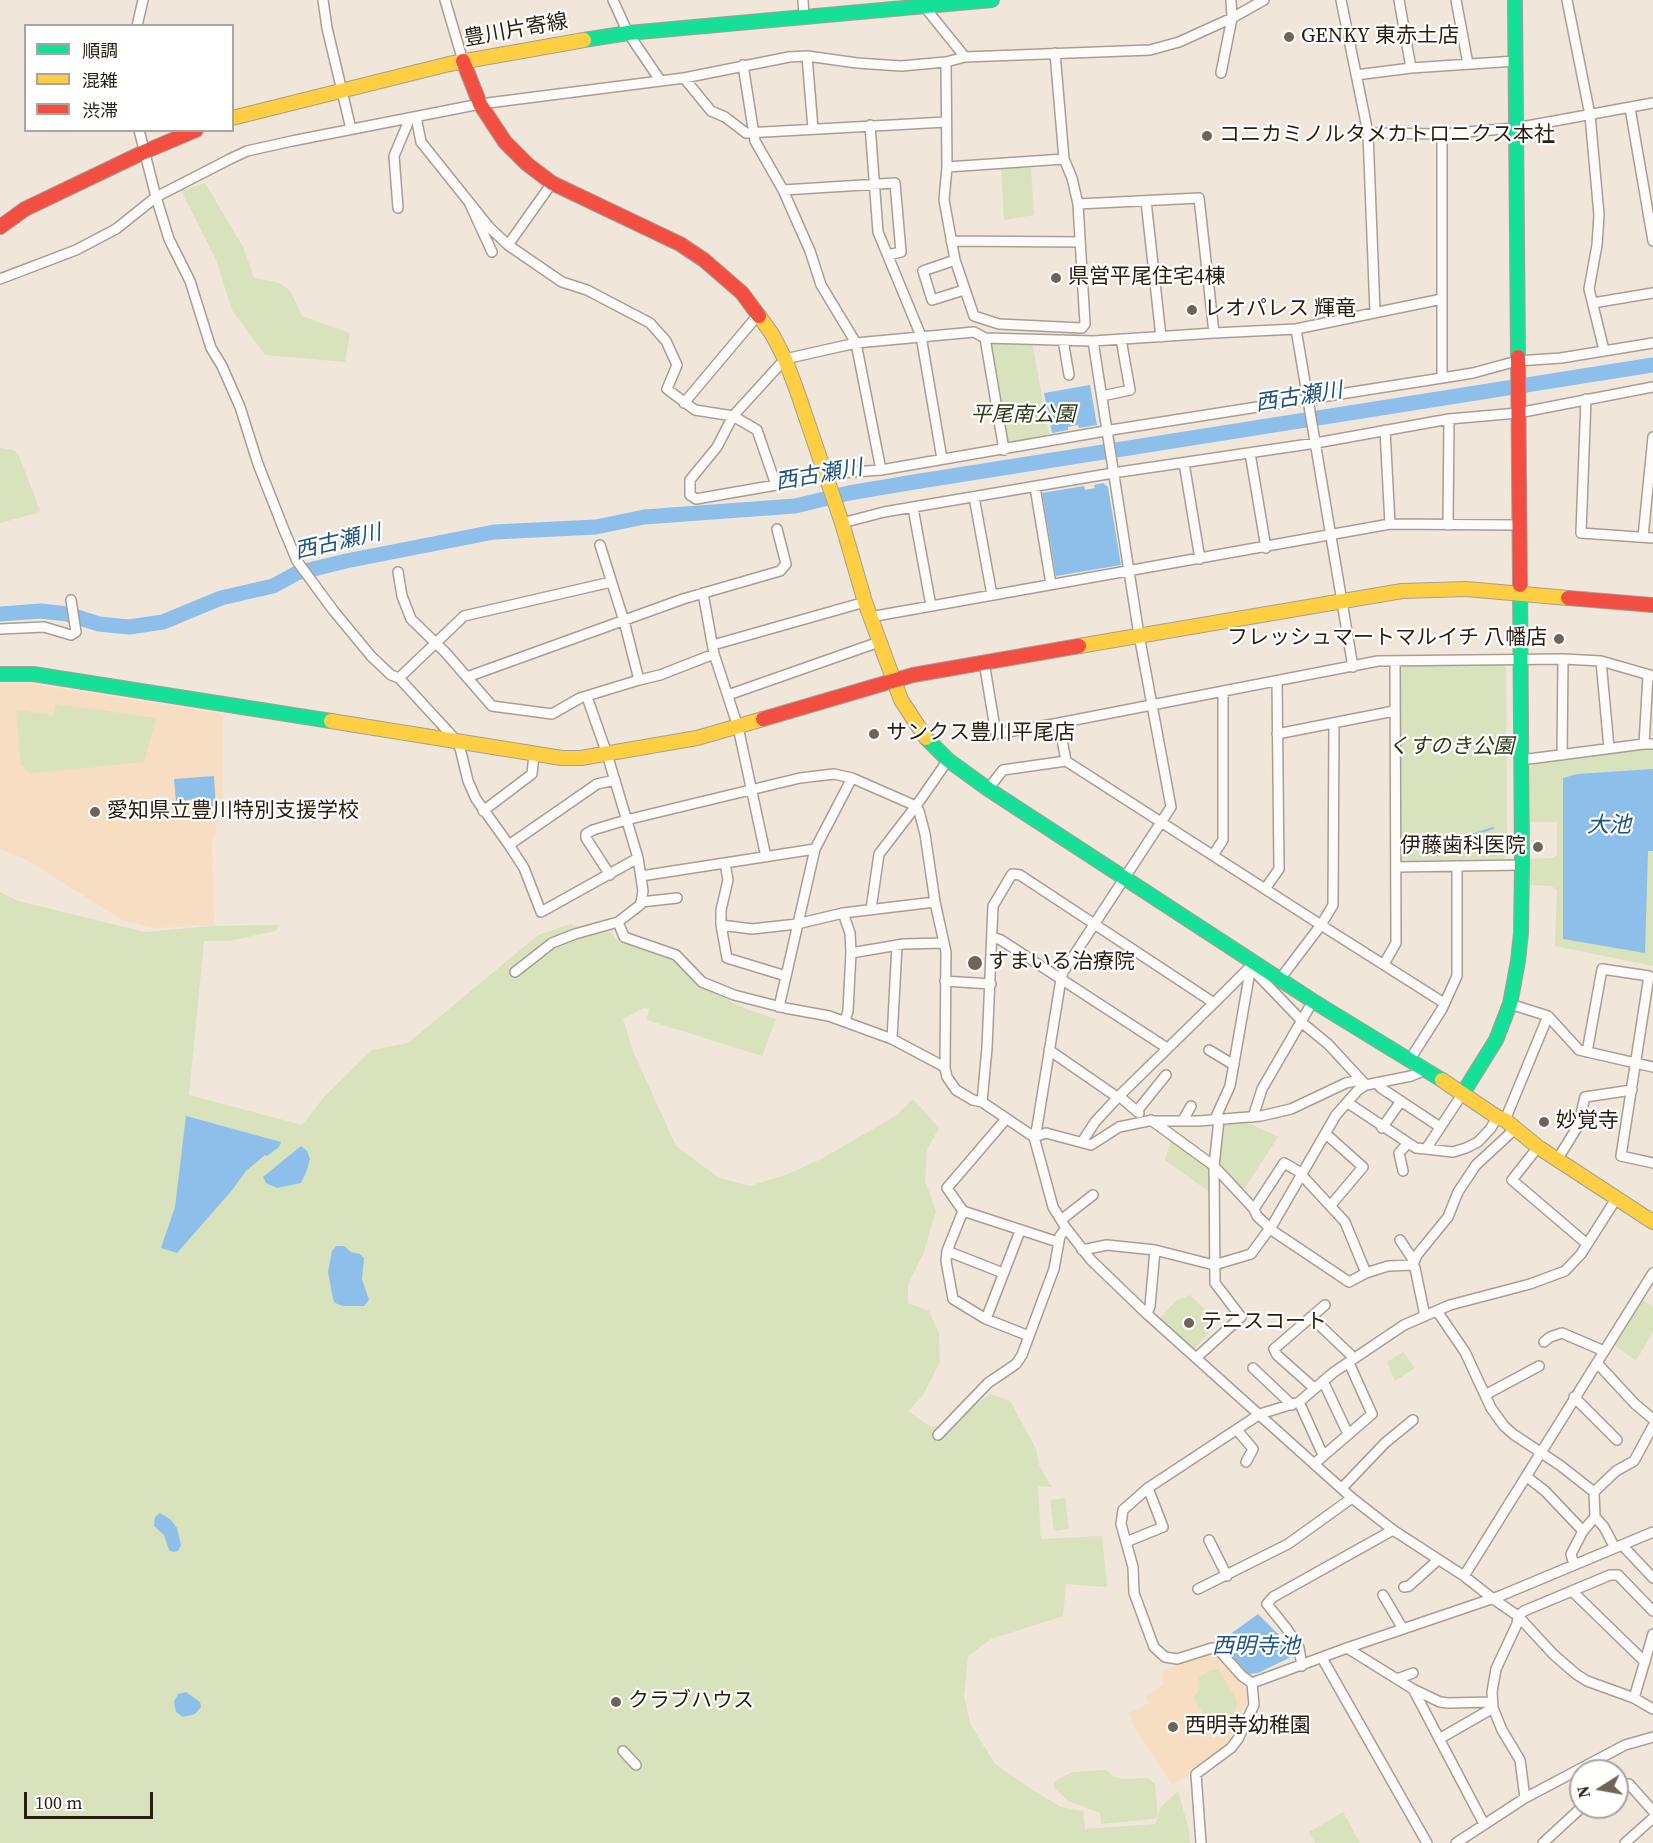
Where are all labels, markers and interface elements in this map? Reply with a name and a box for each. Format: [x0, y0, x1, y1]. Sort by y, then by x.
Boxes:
street label: 豊川片寄線 [462, 9, 570, 53]
legend [24, 24, 234, 132]
place label: GENKY 東赤土店 [1301, 24, 1459, 50]
marker: GENKY 東赤土店 [1282, 30, 1296, 44]
text: 順調 [82, 38, 118, 63]
text: 混雑 [82, 68, 118, 93]
text: 渋滞 [82, 98, 118, 123]
place label: コニカミノルタメカトロニクス本社 [1219, 123, 1555, 149]
marker: コニカミノルタメカトロニクス本社 [1200, 129, 1214, 143]
place label: 県営平尾住宅4棟 [1068, 265, 1225, 291]
marker: 県営平尾住宅4棟 [1049, 271, 1063, 285]
place label: レオパレス 輝竜 [1204, 297, 1356, 323]
marker: レオパレス 輝竜 [1185, 303, 1199, 317]
water label: 西古瀬川 [1253, 378, 1345, 418]
park label: 平尾南公園 [971, 403, 1075, 429]
water label: 西古瀬川 [773, 455, 865, 497]
water label: 西古瀬川 [292, 520, 384, 566]
place label: フレッシュマートマルイチ 八幡店 [1227, 626, 1547, 652]
marker: フレッシュマートマルイチ 八幡店 [1552, 632, 1566, 646]
place label: サンクス豊川平尾店 [886, 721, 1075, 747]
marker: サンクス豊川平尾店 [867, 727, 881, 741]
park label: くすのき公園 [1388, 735, 1514, 761]
place label: 愛知県立豊川特別支援学校 [107, 799, 359, 825]
marker: 愛知県立豊川特別支援学校 [88, 805, 102, 819]
water label: 大池 [1587, 813, 1631, 839]
place label: 伊藤歯科医院 [1400, 834, 1526, 860]
marker: 伊藤歯科医院 [1531, 840, 1545, 854]
place label: すまいる治療院 [988, 950, 1135, 976]
marker: すまいる治療院 [966, 954, 984, 972]
place label: 妙覚寺 [1556, 1109, 1619, 1135]
marker: 妙覚寺 [1537, 1115, 1551, 1129]
place label: テニスコート [1201, 1310, 1327, 1336]
marker: テニスコート [1182, 1316, 1196, 1330]
water label: 西明寺池 [1212, 1634, 1300, 1660]
place label: クラブハウス [628, 1689, 754, 1715]
marker: クラブハウス [609, 1695, 623, 1709]
place label: 西明寺幼稚園 [1185, 1714, 1311, 1740]
marker: 西明寺幼稚園 [1166, 1720, 1180, 1734]
north arrow [1569, 1759, 1629, 1819]
scale bar [27, 1780, 156, 1818]
text: N [1571, 1784, 1595, 1800]
text: 100 m [35, 1790, 82, 1815]

